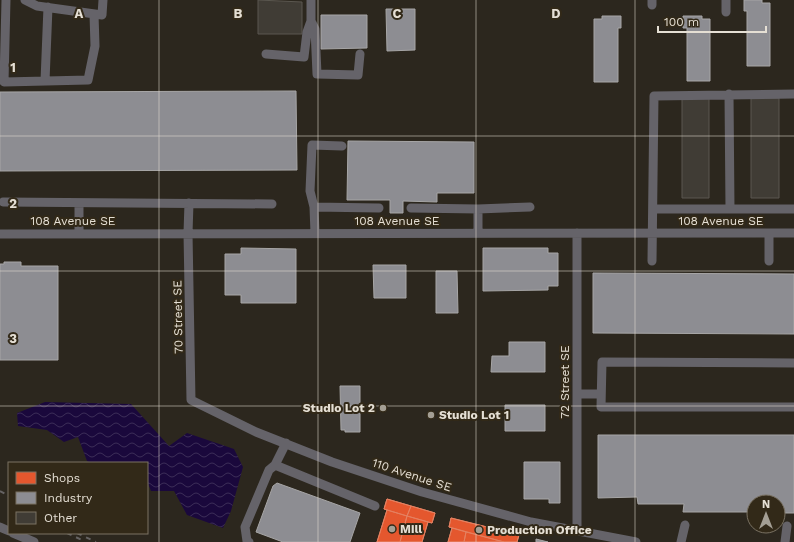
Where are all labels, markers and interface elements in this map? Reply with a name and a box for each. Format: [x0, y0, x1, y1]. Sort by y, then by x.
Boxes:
text: A [75, 6, 84, 21]
text: B [234, 6, 243, 21]
text: C [393, 6, 402, 21]
text: D [551, 6, 561, 21]
scale bar [658, 8, 766, 34]
text: 100 m [664, 15, 699, 29]
text: 1 [10, 60, 16, 75]
text: 2 [9, 196, 17, 211]
street label: 108 Avenue SE [30, 214, 116, 228]
street label: 108 Avenue SE [354, 214, 440, 228]
street label: 108 Avenue SE [678, 214, 764, 228]
street label: 70 Street SE [170, 280, 186, 354]
text: 3 [9, 331, 17, 346]
street label: 72 Street SE [558, 345, 572, 419]
place label: Studio Lot 2 [303, 401, 375, 415]
marker: Studio Lot 2 [378, 403, 388, 413]
place label: Studio Lot 1 [439, 408, 509, 422]
marker: Studio Lot 1 [426, 410, 436, 420]
street label: 110 Avenue SE [371, 456, 454, 494]
legend [8, 462, 148, 534]
text: Shops [44, 471, 80, 485]
text: Industry [44, 491, 93, 505]
north arrow [746, 494, 786, 534]
text: N [762, 498, 770, 511]
text: Other [44, 511, 77, 525]
place label: Mill [400, 522, 422, 536]
place label: Production Office [487, 523, 592, 537]
marker: Mill [387, 524, 397, 534]
marker: Production Office [474, 525, 484, 535]

